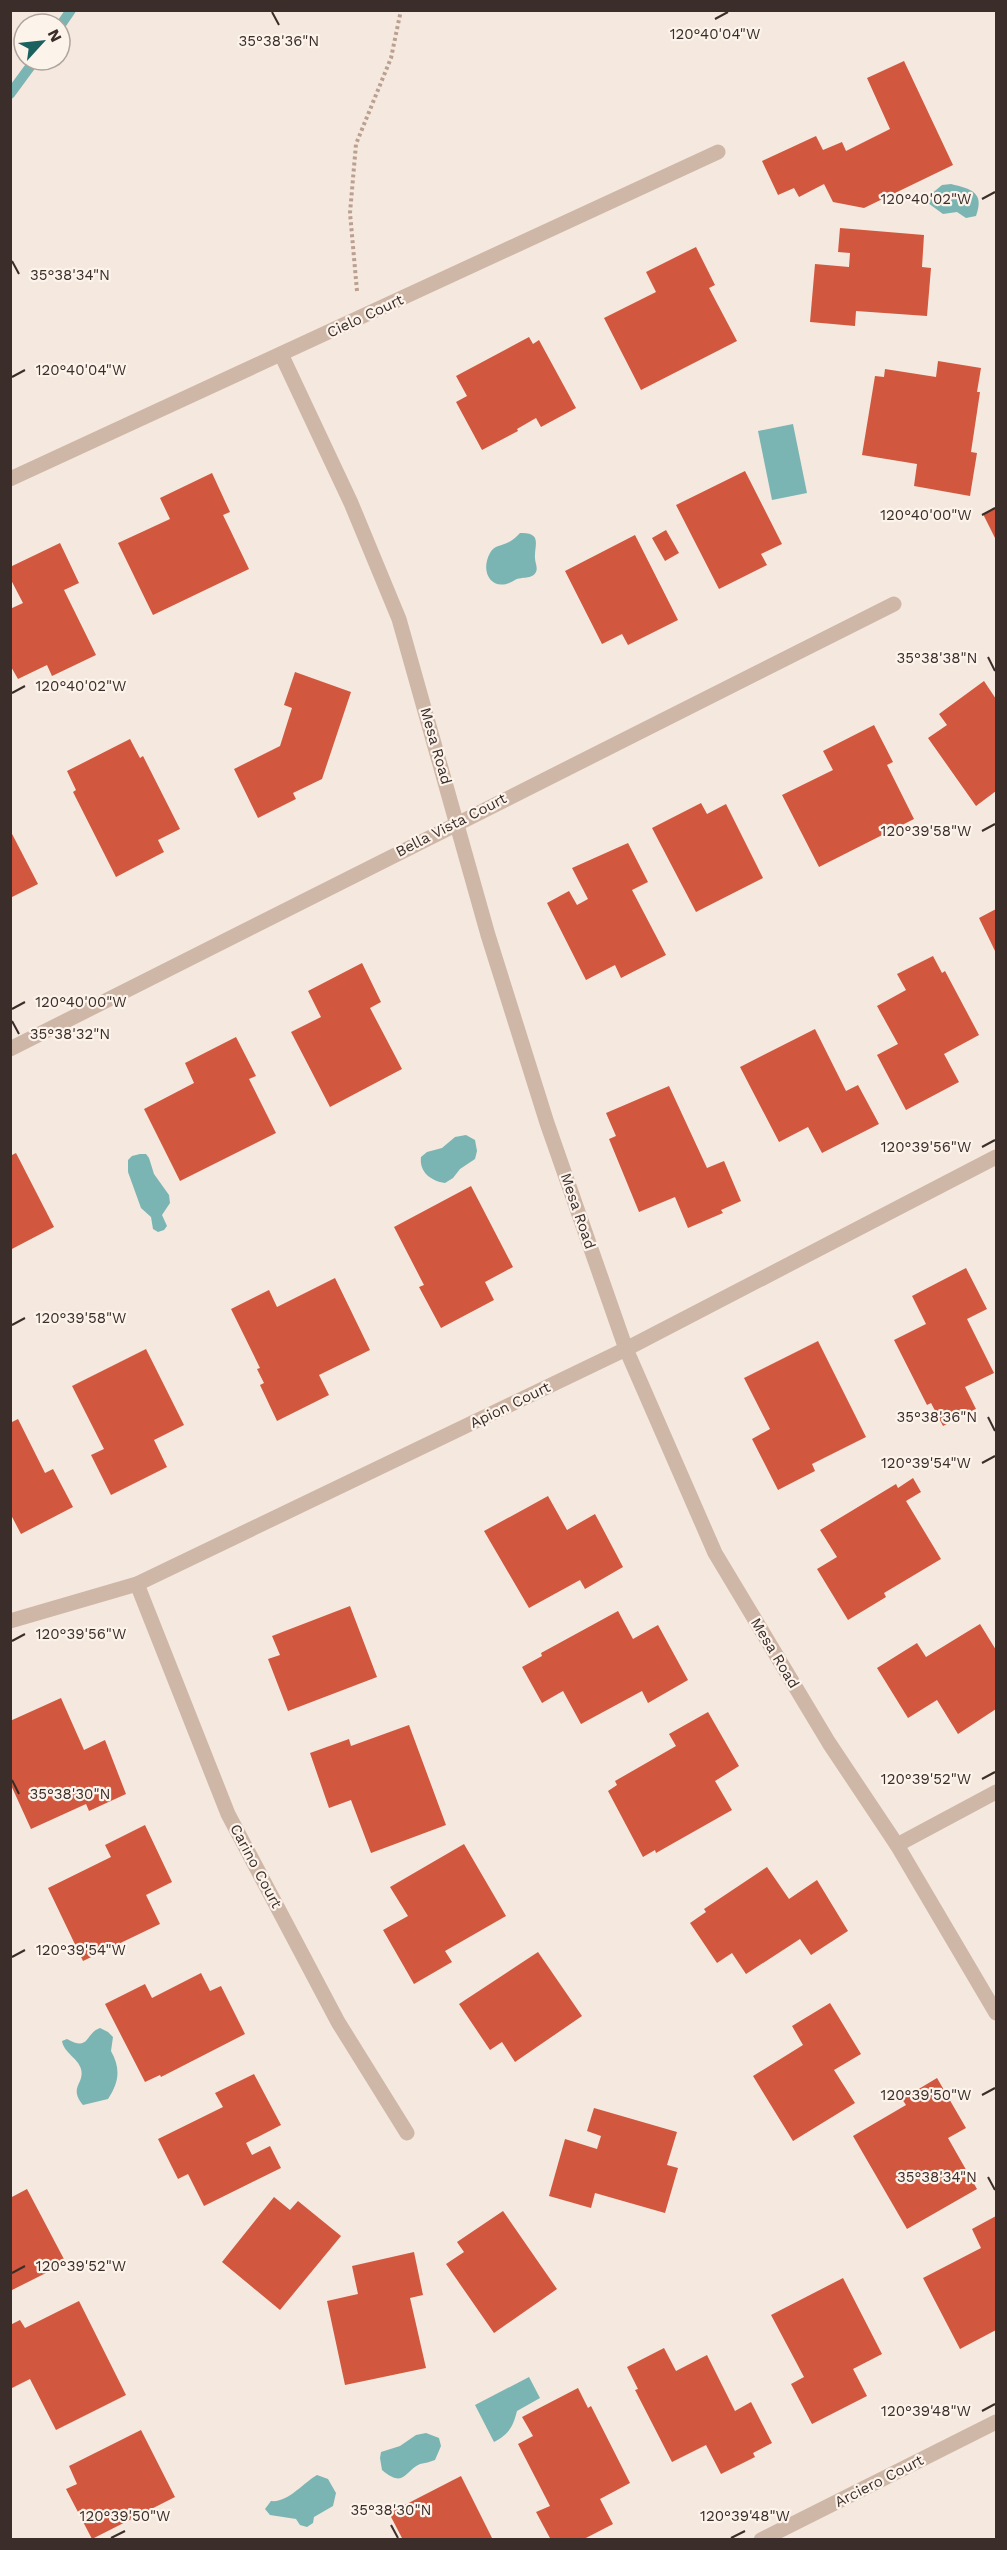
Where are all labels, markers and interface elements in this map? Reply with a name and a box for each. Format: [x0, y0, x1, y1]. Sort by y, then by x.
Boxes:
north arrow [12, 12, 72, 72]
text: 120°40'04"W [670, 25, 760, 43]
text: N [44, 26, 66, 45]
text: 35°38'36"N [239, 32, 319, 50]
text: 120°40'02"W [881, 190, 972, 208]
text: 35°38'34"N [30, 266, 110, 284]
street label: Cielo Court [324, 290, 407, 342]
text: 120°40'04"W [36, 361, 126, 379]
text: 120°40'00"W [880, 506, 972, 524]
text: 35°38'38"N [897, 649, 977, 667]
text: 120°40'02"W [36, 677, 127, 695]
street label: Mesa Road [416, 705, 456, 787]
street label: Bella Vista Court [393, 789, 510, 861]
text: 120°39'58"W [881, 822, 971, 840]
text: 120°40'00"W [35, 993, 127, 1011]
text: 35°38'32"N [30, 1025, 110, 1043]
text: 120°39'56"W [881, 1138, 971, 1156]
street label: Mesa Road [557, 1171, 599, 1251]
text: 120°39'58"W [36, 1309, 126, 1327]
street label: Apion Court [467, 1377, 554, 1432]
text: 35°38'36"N [897, 1408, 977, 1426]
text: 120°39'54"W [881, 1454, 971, 1472]
street label: Mesa Road [747, 1614, 803, 1692]
text: 120°39'56"W [36, 1625, 126, 1643]
text: 120°39'52"W [881, 1770, 971, 1788]
text: 35°38'30"N [29, 1785, 111, 1803]
street label: Carino Court [226, 1821, 286, 1912]
text: 120°39'54"W [36, 1941, 126, 1959]
text: 120°39'50"W [881, 2086, 971, 2104]
text: 35°38'34"N [897, 2168, 977, 2186]
text: 120°39'52"W [36, 2257, 126, 2275]
text: 120°39'48"W [881, 2402, 971, 2420]
street label: Arciero Court [832, 2451, 927, 2511]
text: 35°38'30"N [350, 2501, 432, 2519]
text: 120°39'50"W [80, 2507, 170, 2525]
text: 120°39'48"W [700, 2507, 790, 2525]

